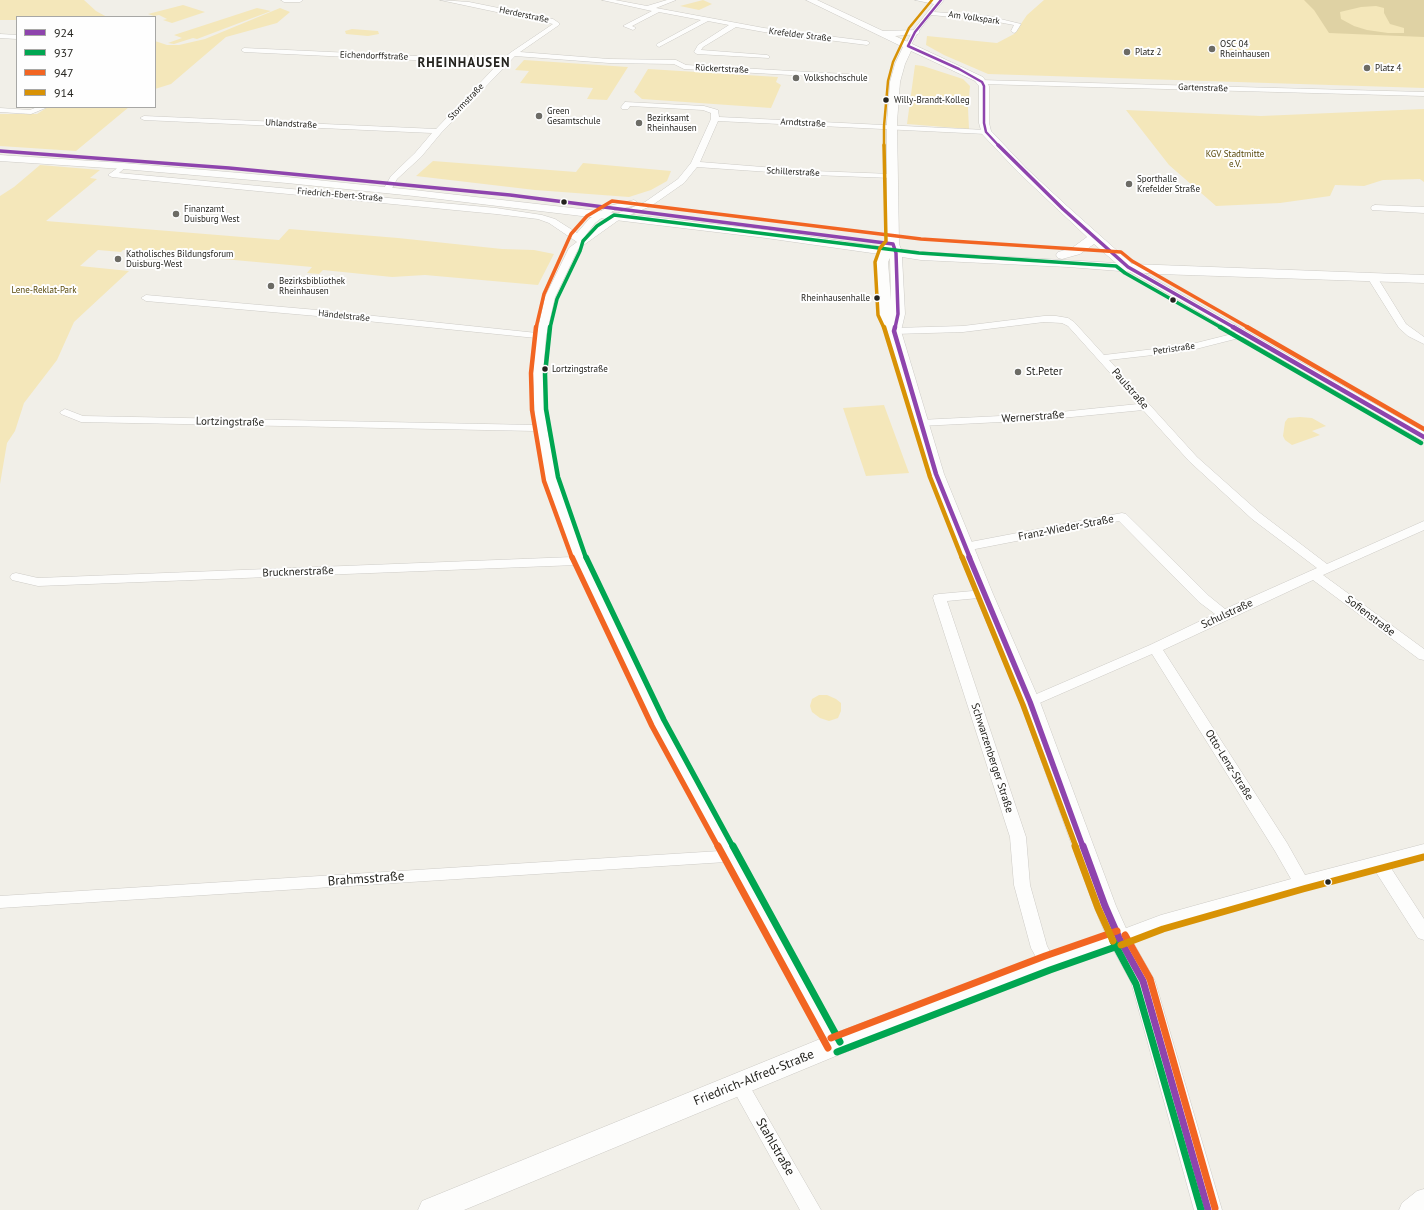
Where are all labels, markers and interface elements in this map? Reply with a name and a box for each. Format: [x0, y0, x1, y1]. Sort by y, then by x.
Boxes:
street label: Herderstraße [498, 4, 550, 26]
street label: Am Volkspark [948, 9, 1000, 27]
legend [16, 16, 156, 108]
text: 924 [54, 25, 74, 40]
street label: Krefelder Straße [768, 26, 832, 44]
place label: OSC 04 Rheinhausen [1220, 39, 1270, 60]
marker: OSC 04 Rheinhausen [1207, 44, 1217, 54]
text: 937 [54, 45, 74, 60]
marker: Platz 2 [1122, 47, 1132, 57]
place label: Platz 2 [1135, 47, 1162, 57]
street label: Eichendorffstraße [340, 49, 408, 63]
district label: RHEINHAUSEN [417, 55, 511, 71]
street label: Rückertstraße [695, 62, 749, 76]
marker: Platz 4 [1362, 63, 1372, 73]
place label: Platz 4 [1375, 63, 1402, 73]
text: 947 [54, 65, 74, 80]
marker: Volkshochschule [791, 73, 801, 83]
place label: Volkshochschule [804, 73, 868, 83]
street label: Stormstraße [446, 81, 486, 123]
street label: Gartenstraße [1178, 82, 1228, 94]
text: 914 [54, 85, 74, 100]
marker: Willy-Brandt-Kolleg [881, 95, 891, 105]
place label: Willy-Brandt-Kolleg [894, 95, 970, 105]
place label: Green Gesamtschule [547, 106, 601, 127]
marker: Green Gesamtschule [534, 111, 544, 121]
place label: Bezirksamt Rheinhausen [647, 113, 697, 134]
street label: Arndtstraße [780, 116, 826, 130]
street label: Uhlandstraße [265, 117, 317, 131]
marker: Bezirksamt Rheinhausen [634, 118, 644, 128]
park label: KGV Stadtmitte e.V. [1206, 149, 1264, 170]
street label: Schillerstraße [766, 165, 820, 179]
place label: Sporthalle Krefelder Straße [1137, 174, 1200, 195]
marker: Sporthalle Krefelder Straße [1124, 179, 1134, 189]
street label: Friedrich-Ebert-Straße [297, 186, 383, 204]
unlabelled marker [559, 197, 569, 207]
place label: Finanzamt Duisburg West [184, 204, 239, 225]
marker: Finanzamt Duisburg West [171, 209, 181, 219]
place label: Katholisches Bildungsforum Duisburg-West [126, 249, 233, 270]
marker: Katholisches Bildungsforum Duisburg-West [113, 254, 123, 264]
place label: Bezirksbibliothek Rheinhausen [279, 276, 345, 297]
marker: Bezirksbibliothek Rheinhausen [266, 281, 276, 291]
park label: Lene-Reklat-Park [12, 285, 76, 295]
place label: Rheinhausenhalle [801, 293, 870, 303]
marker: Rheinhausenhalle [872, 293, 882, 303]
unlabelled marker [1168, 295, 1178, 305]
street label: Händelstraße [318, 308, 370, 324]
street label: Petristraße [1152, 341, 1196, 357]
marker: Lortzingstraße [540, 364, 550, 374]
place label: Lortzingstraße [552, 364, 608, 374]
place label: St.Peter [1026, 365, 1062, 379]
street label: Paulstraße [1109, 366, 1151, 412]
marker: St.Peter [1013, 367, 1023, 377]
street label: Wernerstraße [1001, 408, 1065, 426]
street label: Lortzingstraße [196, 415, 264, 429]
street label: Franz-Wieder-Straße [1017, 512, 1115, 544]
street label: Brucknerstraße [262, 564, 334, 580]
street label: Sofienstraße [1342, 593, 1398, 639]
street label: Schulstraße [1199, 596, 1255, 632]
street label: Schwarzenberger Straße [968, 701, 1016, 815]
street label: Otto-Lenz-Straße [1202, 727, 1256, 803]
street label: Brahmsstraße [327, 869, 405, 889]
unlabelled marker [1323, 877, 1333, 887]
street label: Friedrich-Alfred-Straße [692, 1047, 816, 1109]
street label: Stahlstraße [752, 1116, 798, 1178]

